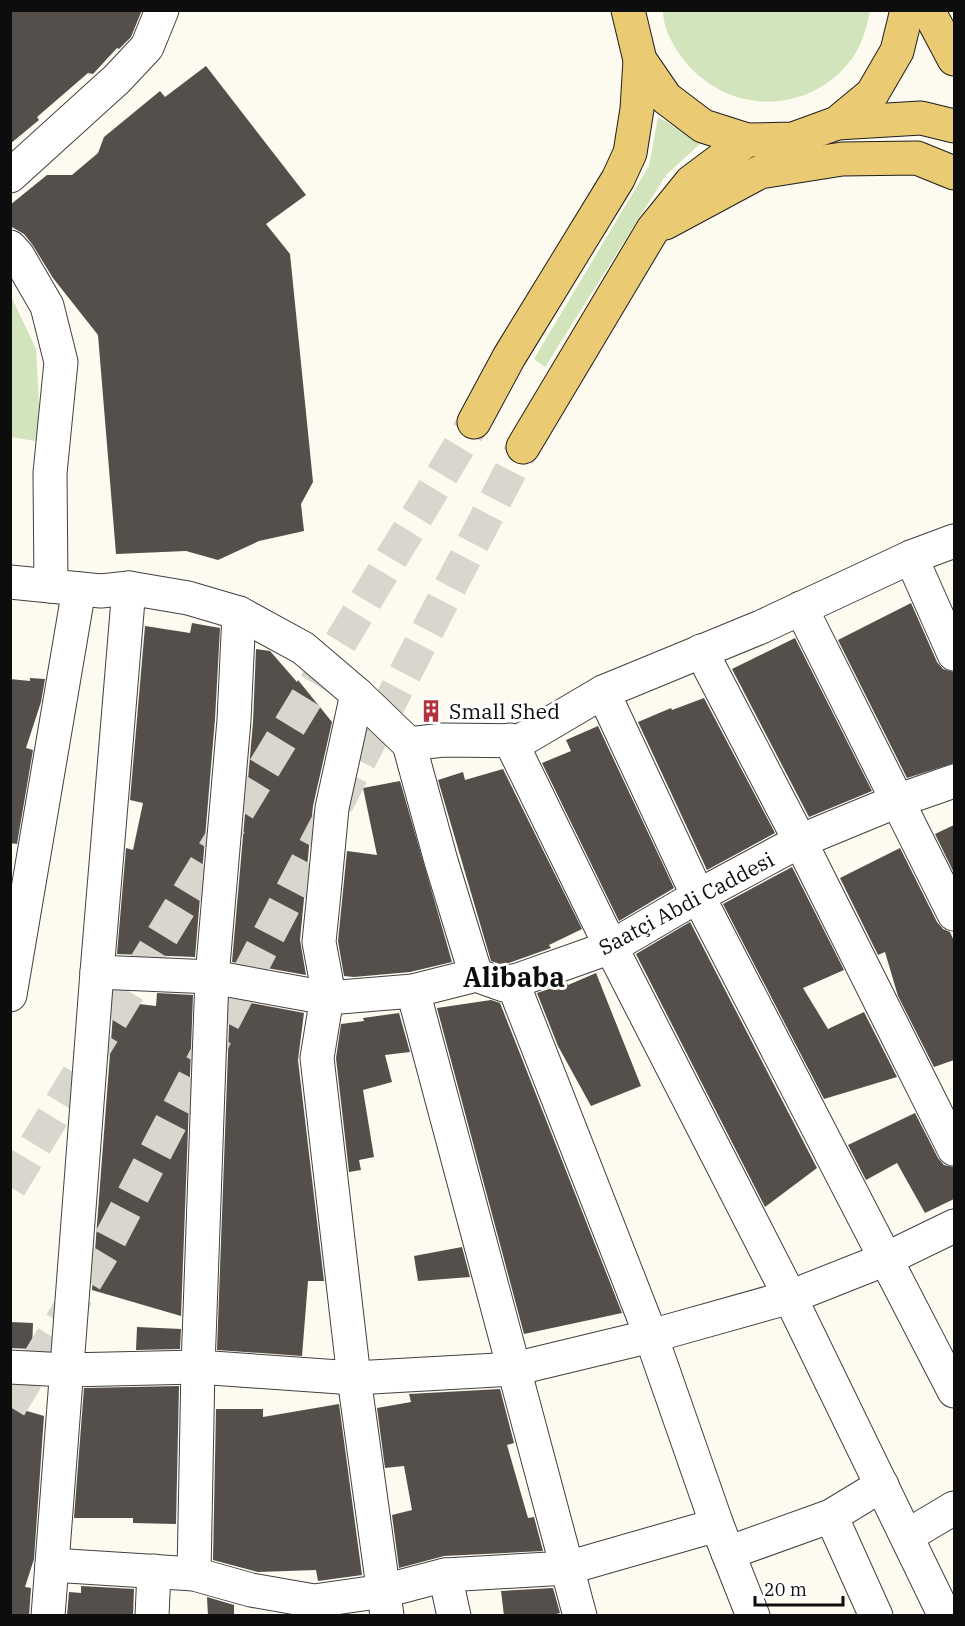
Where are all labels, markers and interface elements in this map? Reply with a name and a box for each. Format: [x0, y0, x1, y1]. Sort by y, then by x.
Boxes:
place label: Small Shed [449, 697, 560, 725]
building icon: Small Shed [418, 698, 444, 724]
street label: Saatçi Abdi Caddesi [593, 845, 779, 961]
district label: Alibaba [463, 959, 565, 994]
scale bar [755, 1569, 844, 1607]
text: 20 m [764, 1578, 807, 1601]

